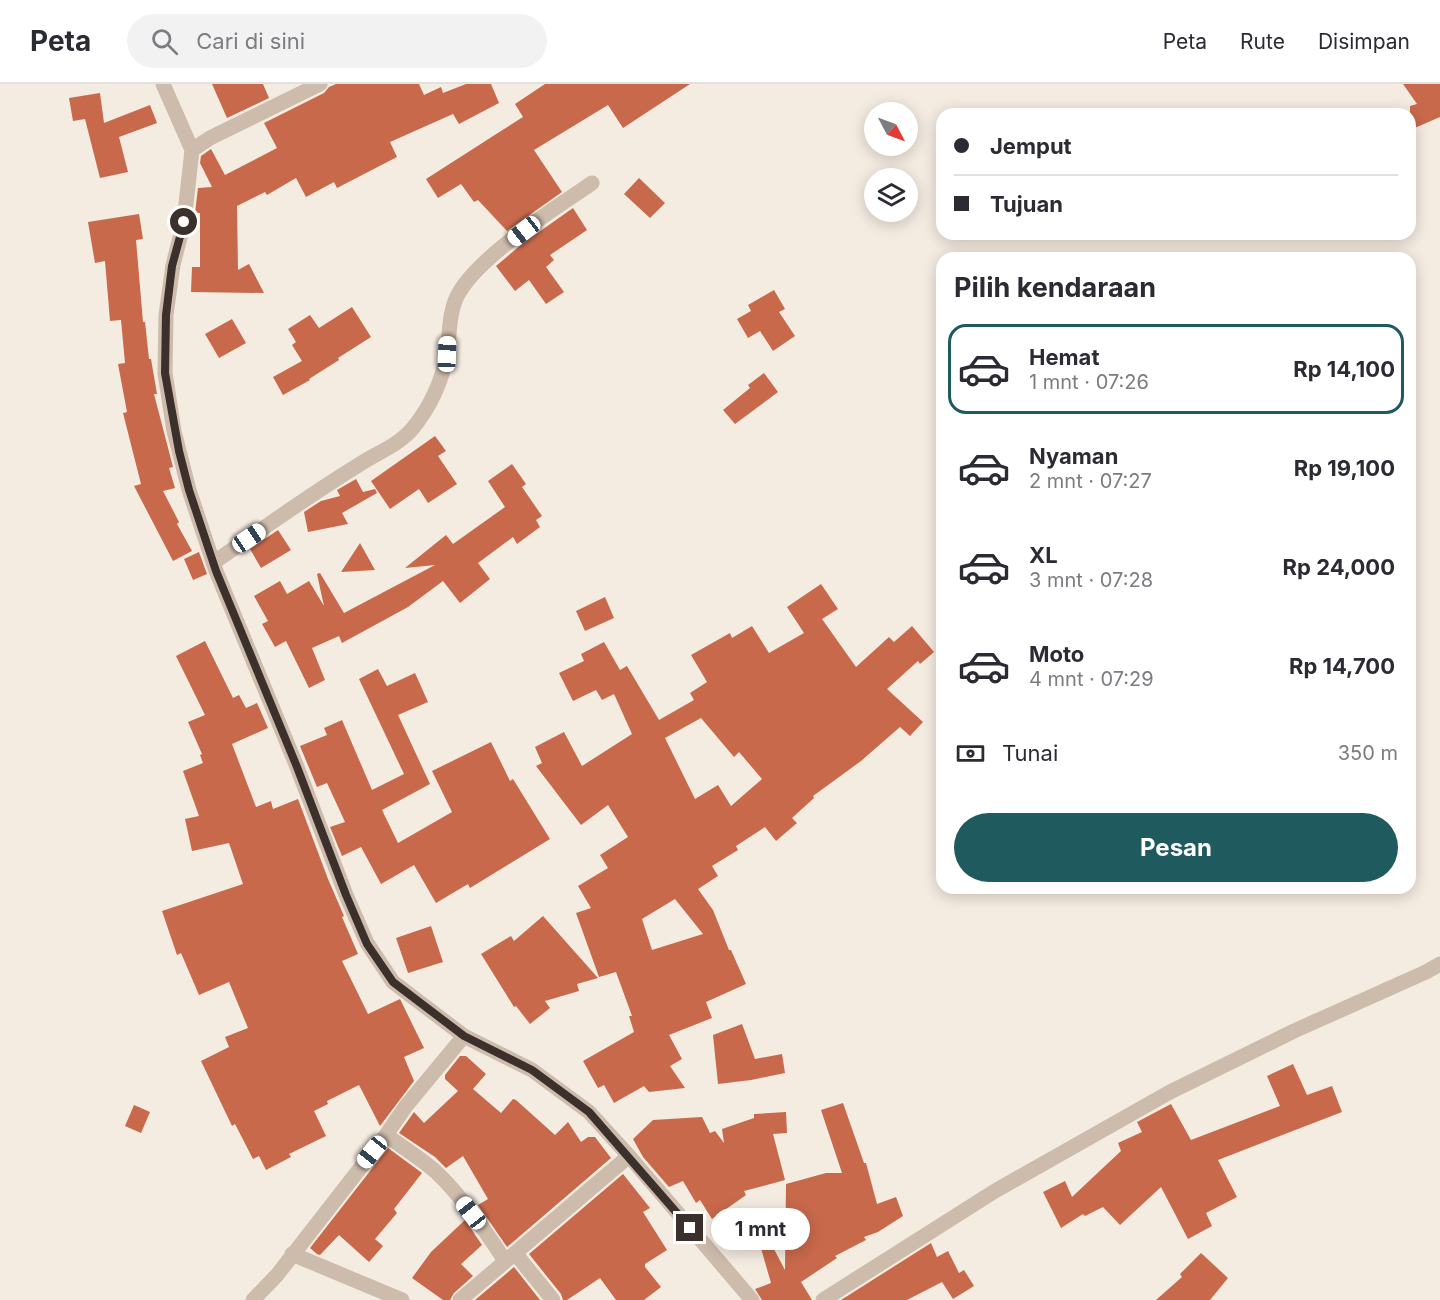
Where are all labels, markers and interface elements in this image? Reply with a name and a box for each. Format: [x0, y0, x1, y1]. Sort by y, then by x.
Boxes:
search box [127, 14, 547, 68]
text: Peta [30, 24, 91, 58]
icon: search [148, 25, 181, 58]
text: Cari di sini [196, 28, 305, 54]
text: Peta [1163, 29, 1207, 54]
text: Rute [1240, 29, 1285, 54]
text: Disimpan [1318, 29, 1410, 54]
north arrow [864, 102, 918, 156]
map controls [864, 102, 918, 222]
text: Jemput [990, 133, 1072, 159]
button: layers [864, 168, 918, 222]
text: Tujuan [990, 191, 1063, 217]
route start [170, 208, 197, 235]
car [504, 213, 544, 249]
text: Pilih kendaraan [954, 271, 1156, 304]
car [437, 336, 457, 372]
icon: car [957, 342, 1011, 396]
text: Hemat [1029, 344, 1099, 370]
text: Rp 14,100 [1293, 356, 1395, 382]
text: 1 mnt · 07:26 [1029, 370, 1149, 394]
icon: car [957, 441, 1011, 495]
text: Nyaman [1029, 443, 1118, 469]
text: Rp 19,100 [1294, 455, 1395, 481]
text: 2 mnt · 07:27 [1029, 469, 1152, 493]
car [229, 520, 269, 556]
icon: car [957, 540, 1011, 594]
text: XL [1029, 542, 1058, 568]
text: Rp 24,000 [1283, 554, 1395, 580]
text: 3 mnt · 07:28 [1029, 568, 1153, 592]
icon: car [957, 639, 1011, 693]
text: Moto [1029, 641, 1084, 667]
text: Rp 14,700 [1289, 653, 1395, 679]
text: 4 mnt · 07:29 [1029, 667, 1154, 691]
icon: cash [954, 737, 987, 770]
text: Tunai [1002, 740, 1058, 766]
text: 350 m [1338, 741, 1398, 765]
button: Pesan [954, 813, 1398, 882]
car [354, 1132, 390, 1172]
car [453, 1193, 489, 1233]
callout: 1 mnt [711, 1207, 810, 1249]
route end [676, 1214, 703, 1241]
text: 1 mnt [735, 1217, 786, 1241]

